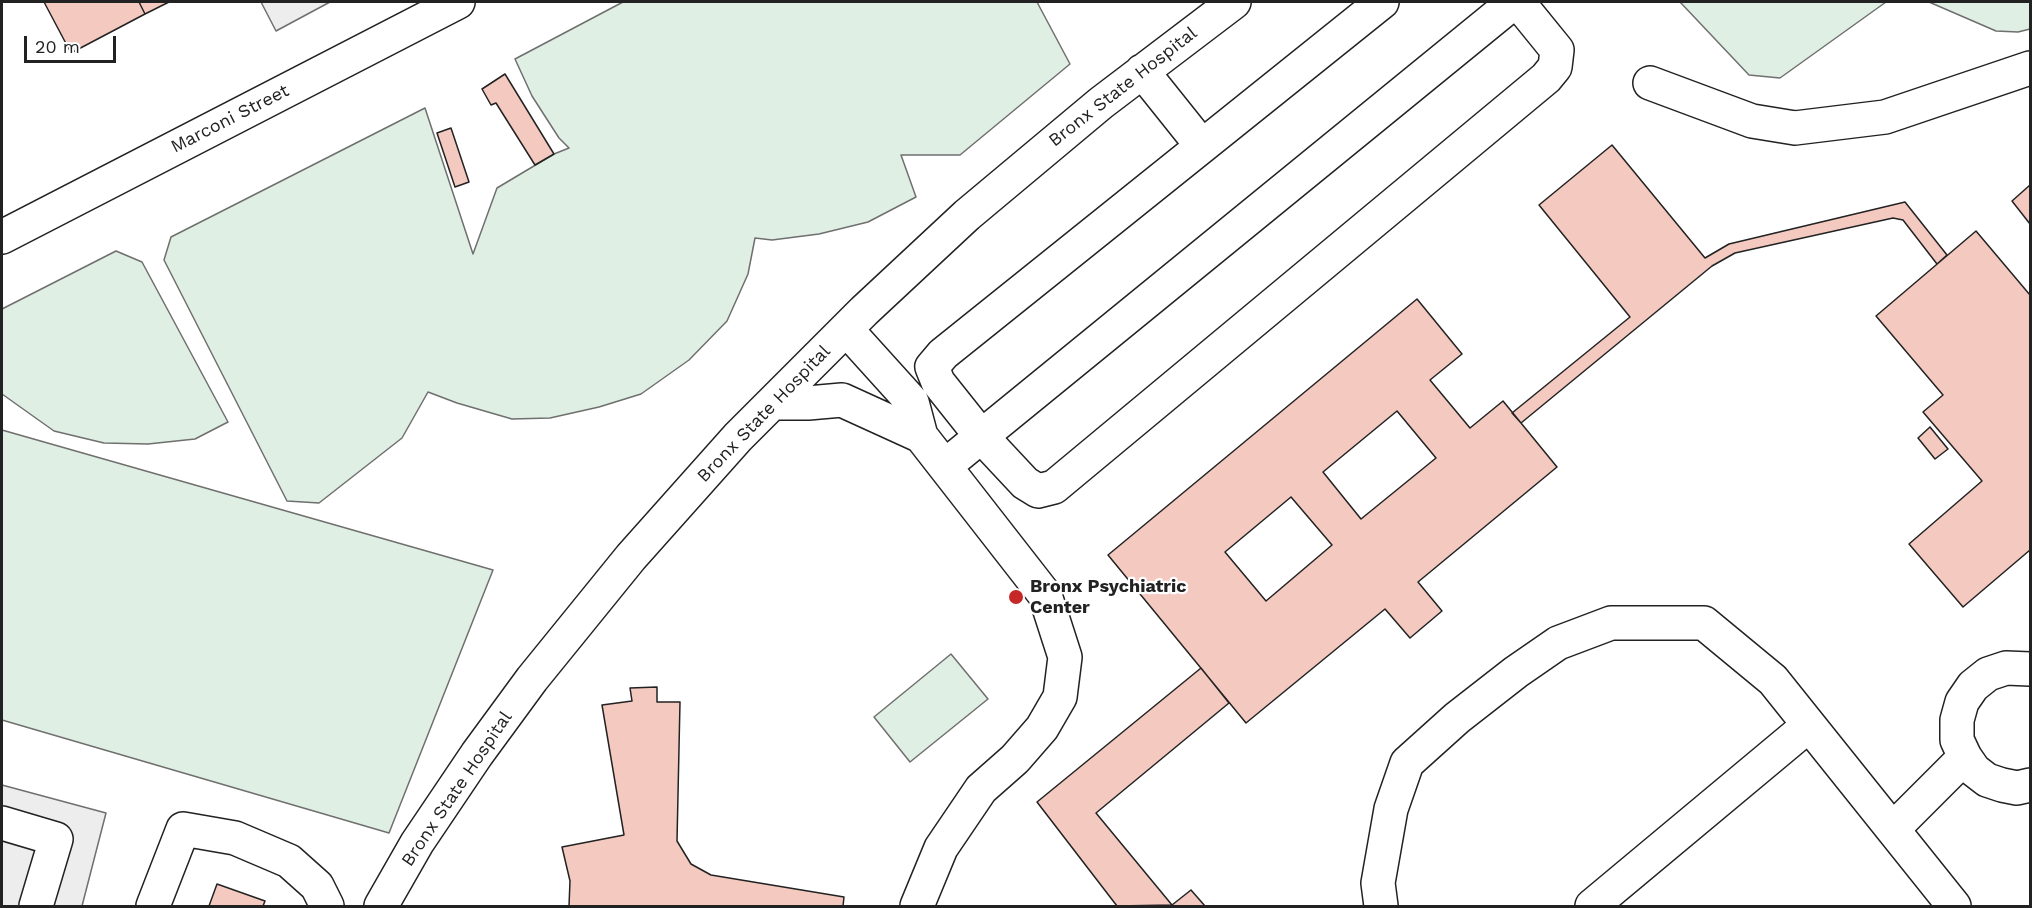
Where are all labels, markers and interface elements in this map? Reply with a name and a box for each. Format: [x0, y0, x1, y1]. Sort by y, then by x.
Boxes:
street label: Bronx State Hospital [1045, 22, 1201, 152]
scale bar [27, 24, 118, 62]
text: 20 m [35, 36, 80, 57]
street label: Marconi Street [167, 80, 293, 158]
street label: Bronx State Hospital [693, 341, 835, 487]
place label: Bronx Psychiatric Center [1030, 576, 1187, 618]
marker: Bronx Psychiatric Center [1007, 588, 1025, 606]
street label: Bronx State Hospital [397, 707, 517, 871]

